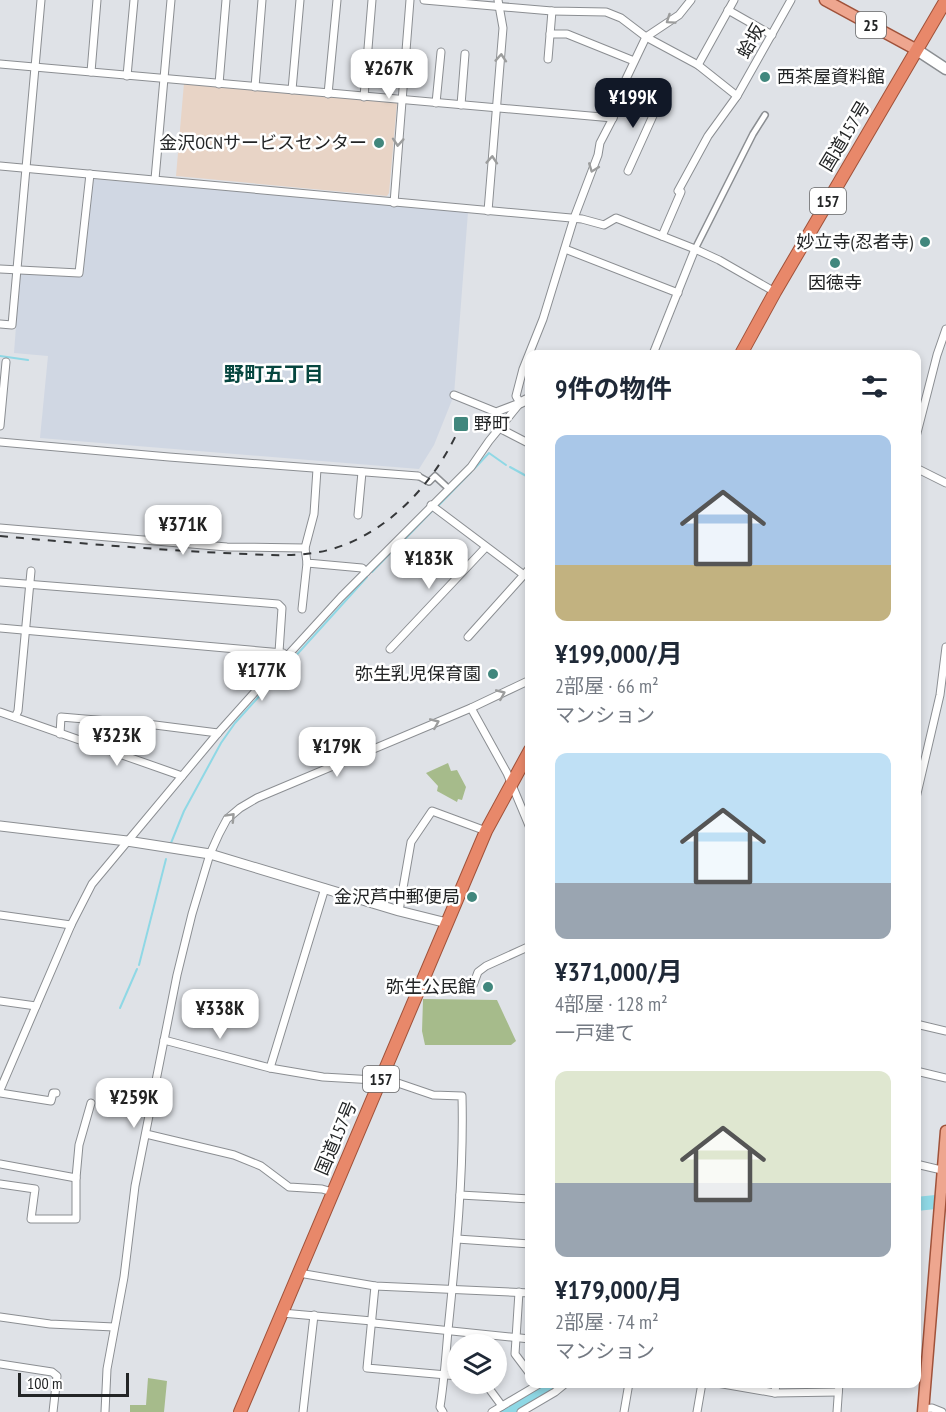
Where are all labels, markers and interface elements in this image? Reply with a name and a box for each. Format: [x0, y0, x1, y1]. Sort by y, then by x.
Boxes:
road number: 25 [856, 12, 886, 38]
one-way arrow [666, 13, 676, 25]
street label: 蛤坂 [732, 19, 769, 62]
pin: ¥267K [347, 49, 431, 100]
one-way arrow [494, 53, 507, 62]
text: ¥267K [365, 55, 413, 81]
place label: 西茶屋資料館 [777, 65, 885, 88]
marker: 西茶屋資料館 [758, 70, 772, 84]
pin: ¥199K [591, 78, 675, 129]
text: ¥199K [609, 84, 657, 110]
street label: 国道157号 [815, 96, 875, 175]
place label: 金沢OCNサービスセンター [159, 131, 367, 154]
marker: 金沢OCNサービスセンター [372, 136, 386, 150]
one-way arrow [392, 138, 405, 147]
one-way arrow [485, 155, 498, 164]
one-way arrow [587, 163, 600, 173]
road number: 157 [810, 188, 846, 214]
place label: 妙立寺(忍者寺) [797, 230, 914, 253]
marker: 妙立寺(忍者寺) [918, 235, 932, 249]
marker: 因徳寺 [828, 256, 842, 270]
place label: 因徳寺 [808, 271, 862, 294]
district label: 野町五丁目 [224, 361, 324, 387]
icon: filters [858, 370, 891, 403]
text: 9件の物件 [555, 372, 671, 405]
place label: 野町 [474, 412, 510, 435]
marker: 野町 [452, 415, 470, 433]
icon: home [669, 474, 777, 582]
pin: ¥371K [141, 505, 225, 556]
text: ¥371K [159, 511, 207, 537]
pin: ¥183K [387, 539, 471, 590]
text: ¥183K [405, 545, 453, 571]
text: ¥199,000/月 [555, 637, 683, 670]
pin: ¥177K [220, 651, 304, 702]
text: ¥177K [238, 657, 286, 683]
place label: 弥生乳児保育園 [355, 662, 481, 685]
marker: 弥生乳児保育園 [486, 667, 500, 681]
text: 2部屋 · 66 m² [555, 673, 659, 699]
one-way arrow [494, 690, 505, 702]
text: マンション [555, 702, 655, 728]
pin: ¥323K [75, 716, 159, 767]
one-way arrow [428, 718, 439, 730]
text: ¥323K [93, 722, 141, 748]
pin: ¥179K [295, 727, 379, 778]
text: ¥179K [313, 733, 361, 759]
icon: home [669, 792, 777, 900]
one-way arrow [224, 813, 235, 823]
place label: 金沢芦中郵便局 [334, 885, 460, 908]
marker: 金沢芦中郵便局 [465, 890, 479, 904]
text: ¥371,000/月 [555, 955, 683, 988]
place label: 弥生公民館 [386, 975, 476, 998]
marker: 弥生公民館 [481, 980, 495, 994]
pin: ¥338K [178, 989, 262, 1040]
text: 4部屋 · 128 m² [555, 991, 668, 1017]
text: ¥338K [196, 995, 244, 1021]
text: 一戸建て [555, 1020, 635, 1046]
road number: 157 [363, 1066, 399, 1092]
pin: ¥259K [92, 1078, 176, 1129]
text: ¥259K [110, 1084, 158, 1110]
street label: 国道157号 [310, 1097, 361, 1178]
icon: home [669, 1110, 777, 1218]
text: ¥179,000/月 [555, 1273, 683, 1306]
text: 2部屋 · 74 m² [555, 1309, 659, 1335]
map controls [447, 1334, 507, 1394]
button: layers [447, 1334, 507, 1394]
text: マンション [555, 1338, 655, 1364]
scale bar [18, 1370, 129, 1398]
text: 100 m [27, 1373, 62, 1393]

